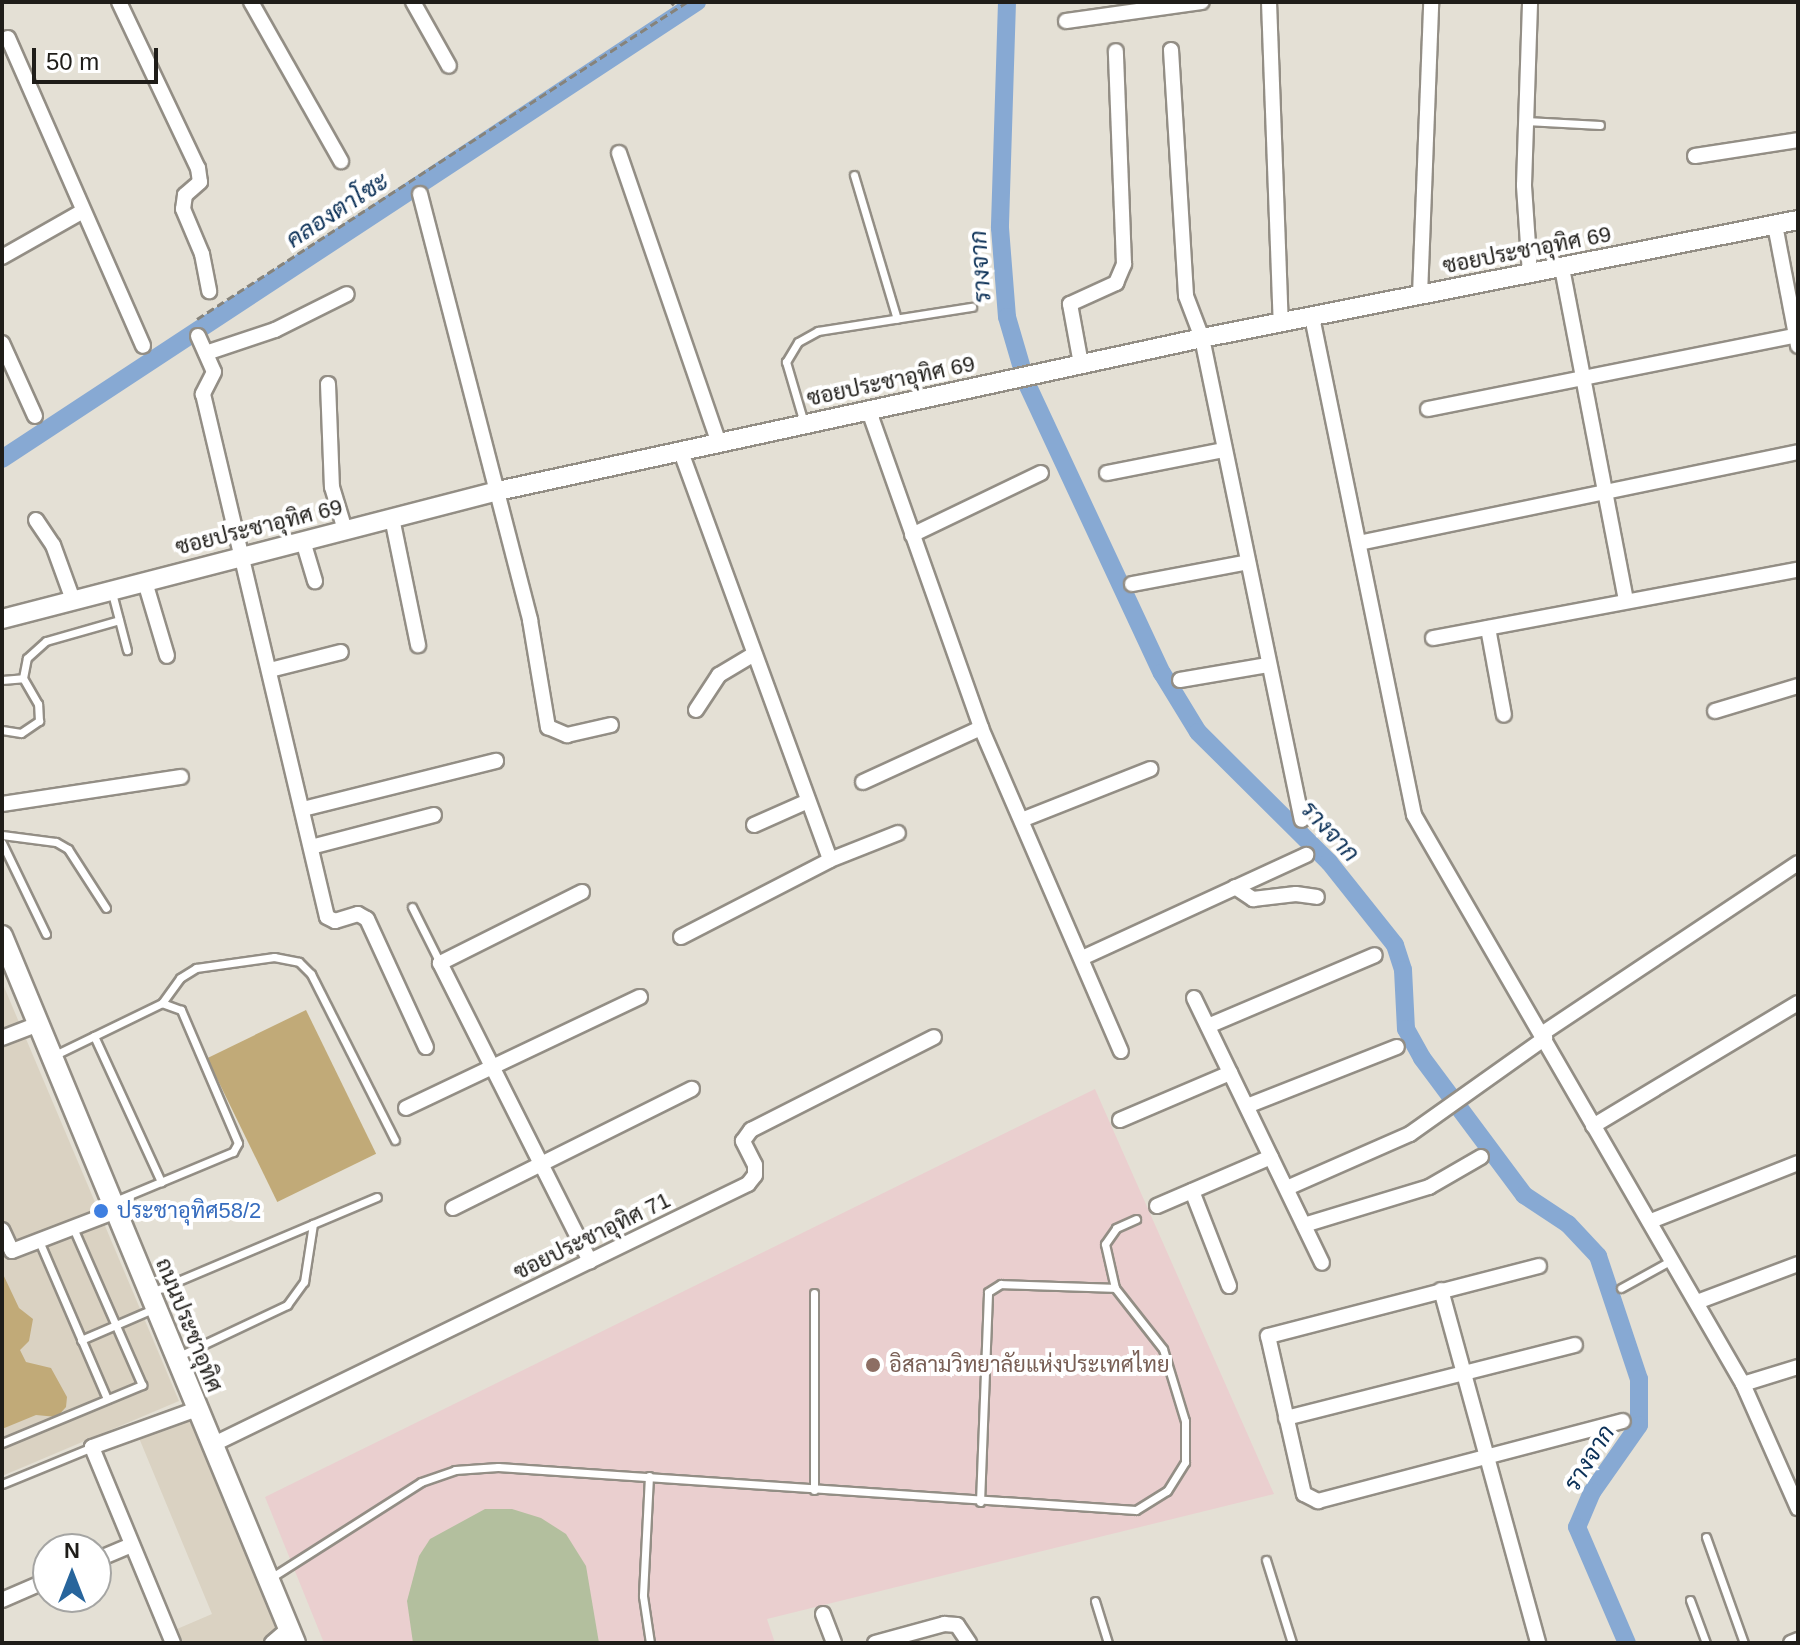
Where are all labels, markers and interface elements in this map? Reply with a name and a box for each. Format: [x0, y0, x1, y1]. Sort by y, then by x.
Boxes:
scale bar [36, 32, 162, 82]
text: 50 m [46, 48, 99, 75]
water label: คลองตาโซะ [280, 166, 394, 254]
street label: ซอยประชาอุทิศ 69 [1441, 221, 1613, 279]
water label: รางจาก [963, 230, 997, 304]
street label: ซอยประชาอุทิศ 69 [805, 350, 977, 412]
street label: ซอยประชาอุทิศ 69 [173, 494, 345, 560]
water label: รางจาก [1295, 794, 1365, 868]
street label: ซอยประชาอุทิศ 71 [509, 1187, 675, 1285]
place label: ประชาอุทิศ58/2 [117, 1198, 261, 1224]
marker: ประชาอุทิศ58/2 [92, 1202, 110, 1220]
street label: ถนนประชาอุทิศ [150, 1254, 228, 1396]
place label: อิสลามวิทยาลัยแห่งประเทศไทย [889, 1352, 1170, 1378]
marker: อิสลามวิทยาลัยแห่งประเทศไทย [864, 1356, 882, 1374]
water label: รางจาก [1557, 1419, 1621, 1497]
north arrow [32, 1533, 112, 1613]
text: N [64, 1538, 80, 1563]

